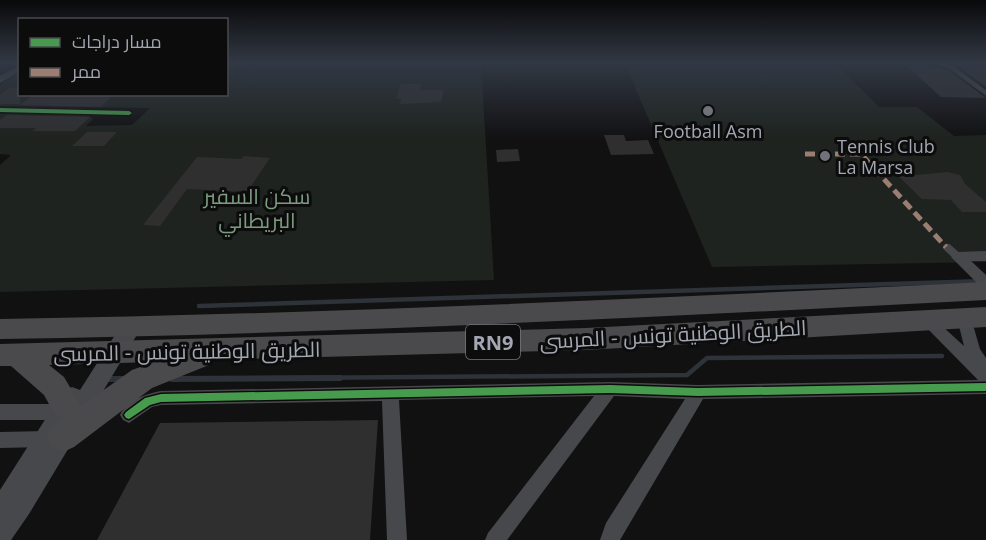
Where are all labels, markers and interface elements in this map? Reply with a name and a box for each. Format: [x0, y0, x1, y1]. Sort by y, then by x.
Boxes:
legend [18, 18, 228, 96]
text: مسار دراجات [72, 29, 162, 53]
text: ممر [71, 59, 101, 83]
marker: Football Asm [701, 104, 715, 118]
place label: Football Asm [654, 119, 762, 143]
place label: Tennis Club La Marsa [837, 134, 935, 179]
marker: Tennis Club La Marsa [818, 149, 832, 163]
park label: سكن السفير البريطاني [203, 182, 310, 237]
street label: الطريق الوطنية تونس - المرسى [539, 313, 807, 355]
road number: RN9 [466, 325, 520, 359]
street label: الطريق الوطنية تونس - المرسى [53, 335, 321, 367]

